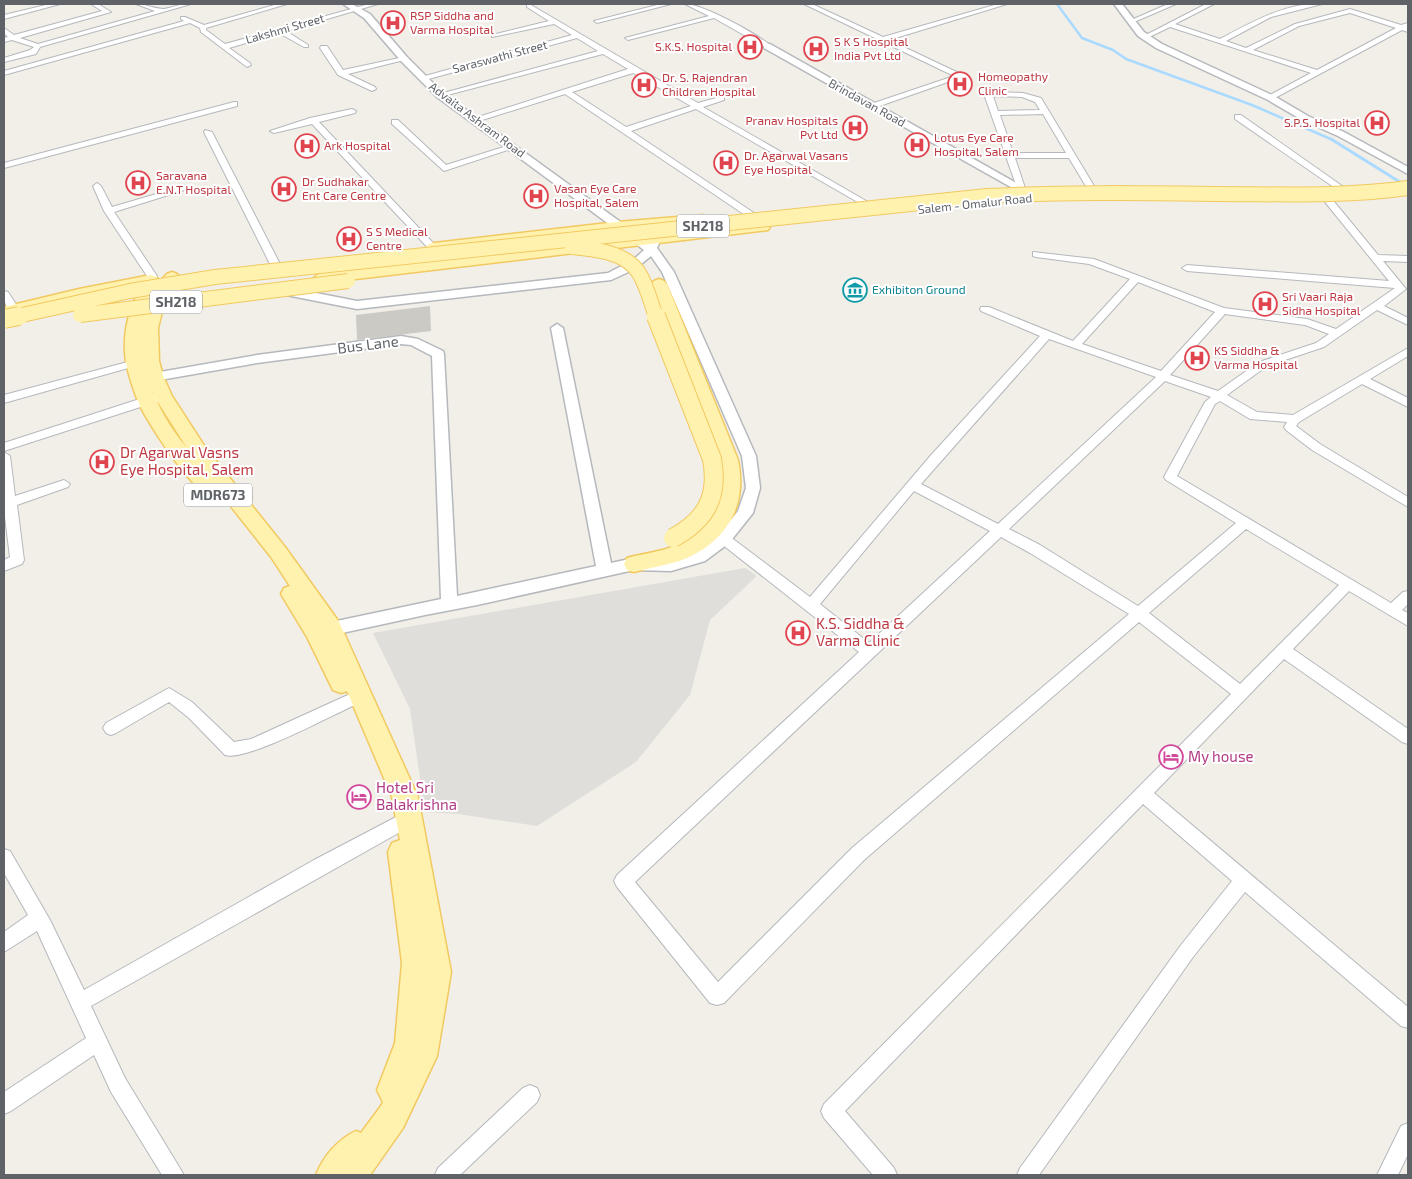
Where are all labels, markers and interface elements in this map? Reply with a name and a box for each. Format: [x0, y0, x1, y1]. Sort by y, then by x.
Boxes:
place label: RSP Siddha and Varma Hospital [410, 8, 494, 36]
street label: Lakshmi Street [244, 10, 326, 46]
hospital icon: RSP Siddha and Varma Hospital [380, 10, 406, 36]
hospital icon: S.K.S. Hospital [737, 34, 763, 60]
place label: S K S Hospital India Pvt Ltd [834, 34, 908, 62]
hospital icon: S K S Hospital India Pvt Ltd [803, 36, 829, 62]
street label: Saraswathi Street [451, 37, 549, 75]
place label: S.K.S. Hospital [655, 39, 732, 53]
place label: Homeopathy Clinic [978, 69, 1049, 97]
place label: Dr. S. Rajendran Children Hospital [662, 70, 756, 98]
hospital icon: Homeopathy Clinic [947, 71, 973, 97]
hospital icon: Dr. S. Rajendran Children Hospital [631, 72, 657, 98]
street label: Brindavan Road [827, 75, 908, 129]
street label: Advaita Ashram Road [427, 79, 528, 160]
hospital icon: S.P.S. Hospital [1364, 110, 1390, 136]
place label: Pranav Hospitals Pvt Ltd [746, 113, 838, 141]
hospital icon: Pranav Hospitals Pvt Ltd [842, 115, 868, 141]
place label: S.P.S. Hospital [1284, 115, 1360, 129]
place label: Lotus Eye Care Hospital, Salem [934, 130, 1019, 158]
hospital icon: Lotus Eye Care Hospital, Salem [904, 132, 930, 158]
hospital icon: Ark Hospital [294, 133, 320, 159]
place label: Ark Hospital [324, 138, 391, 152]
place label: Dr. Agarwal Vasans Eye Hospital [744, 148, 848, 176]
hospital icon: Dr. Agarwal Vasans Eye Hospital [713, 150, 739, 176]
place label: Saravana E.N.T Hospital [156, 168, 231, 196]
hospital icon: Saravana E.N.T Hospital [125, 170, 151, 196]
place label: Dr Sudhakar Ent Care Centre [302, 174, 386, 202]
hospital icon: Dr Sudhakar Ent Care Centre [271, 176, 297, 202]
place label: Vasan Eye Care Hospital, Salem [554, 181, 639, 209]
hospital icon: Vasan Eye Care Hospital, Salem [523, 183, 549, 209]
street label: Salem - Omalur Road [917, 190, 1033, 216]
road number: SH218 [677, 215, 729, 238]
place label: S S Medical Centre [366, 224, 428, 252]
hospital icon: S S Medical Centre [336, 226, 362, 252]
museum icon: Exhibiton Ground [842, 277, 868, 303]
place label: Exhibiton Ground [872, 282, 966, 296]
place label: Sri Vaari Raja Sidha Hospital [1282, 289, 1361, 317]
road number: SH218 [150, 290, 202, 314]
hospital icon: Sri Vaari Raja Sidha Hospital [1252, 291, 1278, 317]
street label: Bus Lane [336, 331, 400, 357]
place label: KS Siddha & Varma Hospital [1214, 343, 1298, 371]
hospital icon: KS Siddha & Varma Hospital [1184, 345, 1210, 371]
place label: Dr Agarwal Vasns Eye Hospital, Salem [120, 443, 254, 478]
hospital icon: Dr Agarwal Vasns Eye Hospital, Salem [89, 449, 115, 475]
road number: MDR673 [184, 484, 252, 506]
place label: K.S. Siddha & Varma Clinic [816, 614, 905, 649]
hospital icon: K.S. Siddha & Varma Clinic [785, 620, 811, 646]
hotel icon: My house [1158, 744, 1184, 770]
place label: My house [1188, 747, 1254, 765]
place label: Hotel Sri Balakrishna [376, 778, 457, 813]
hotel icon: Hotel Sri Balakrishna [346, 784, 372, 810]

